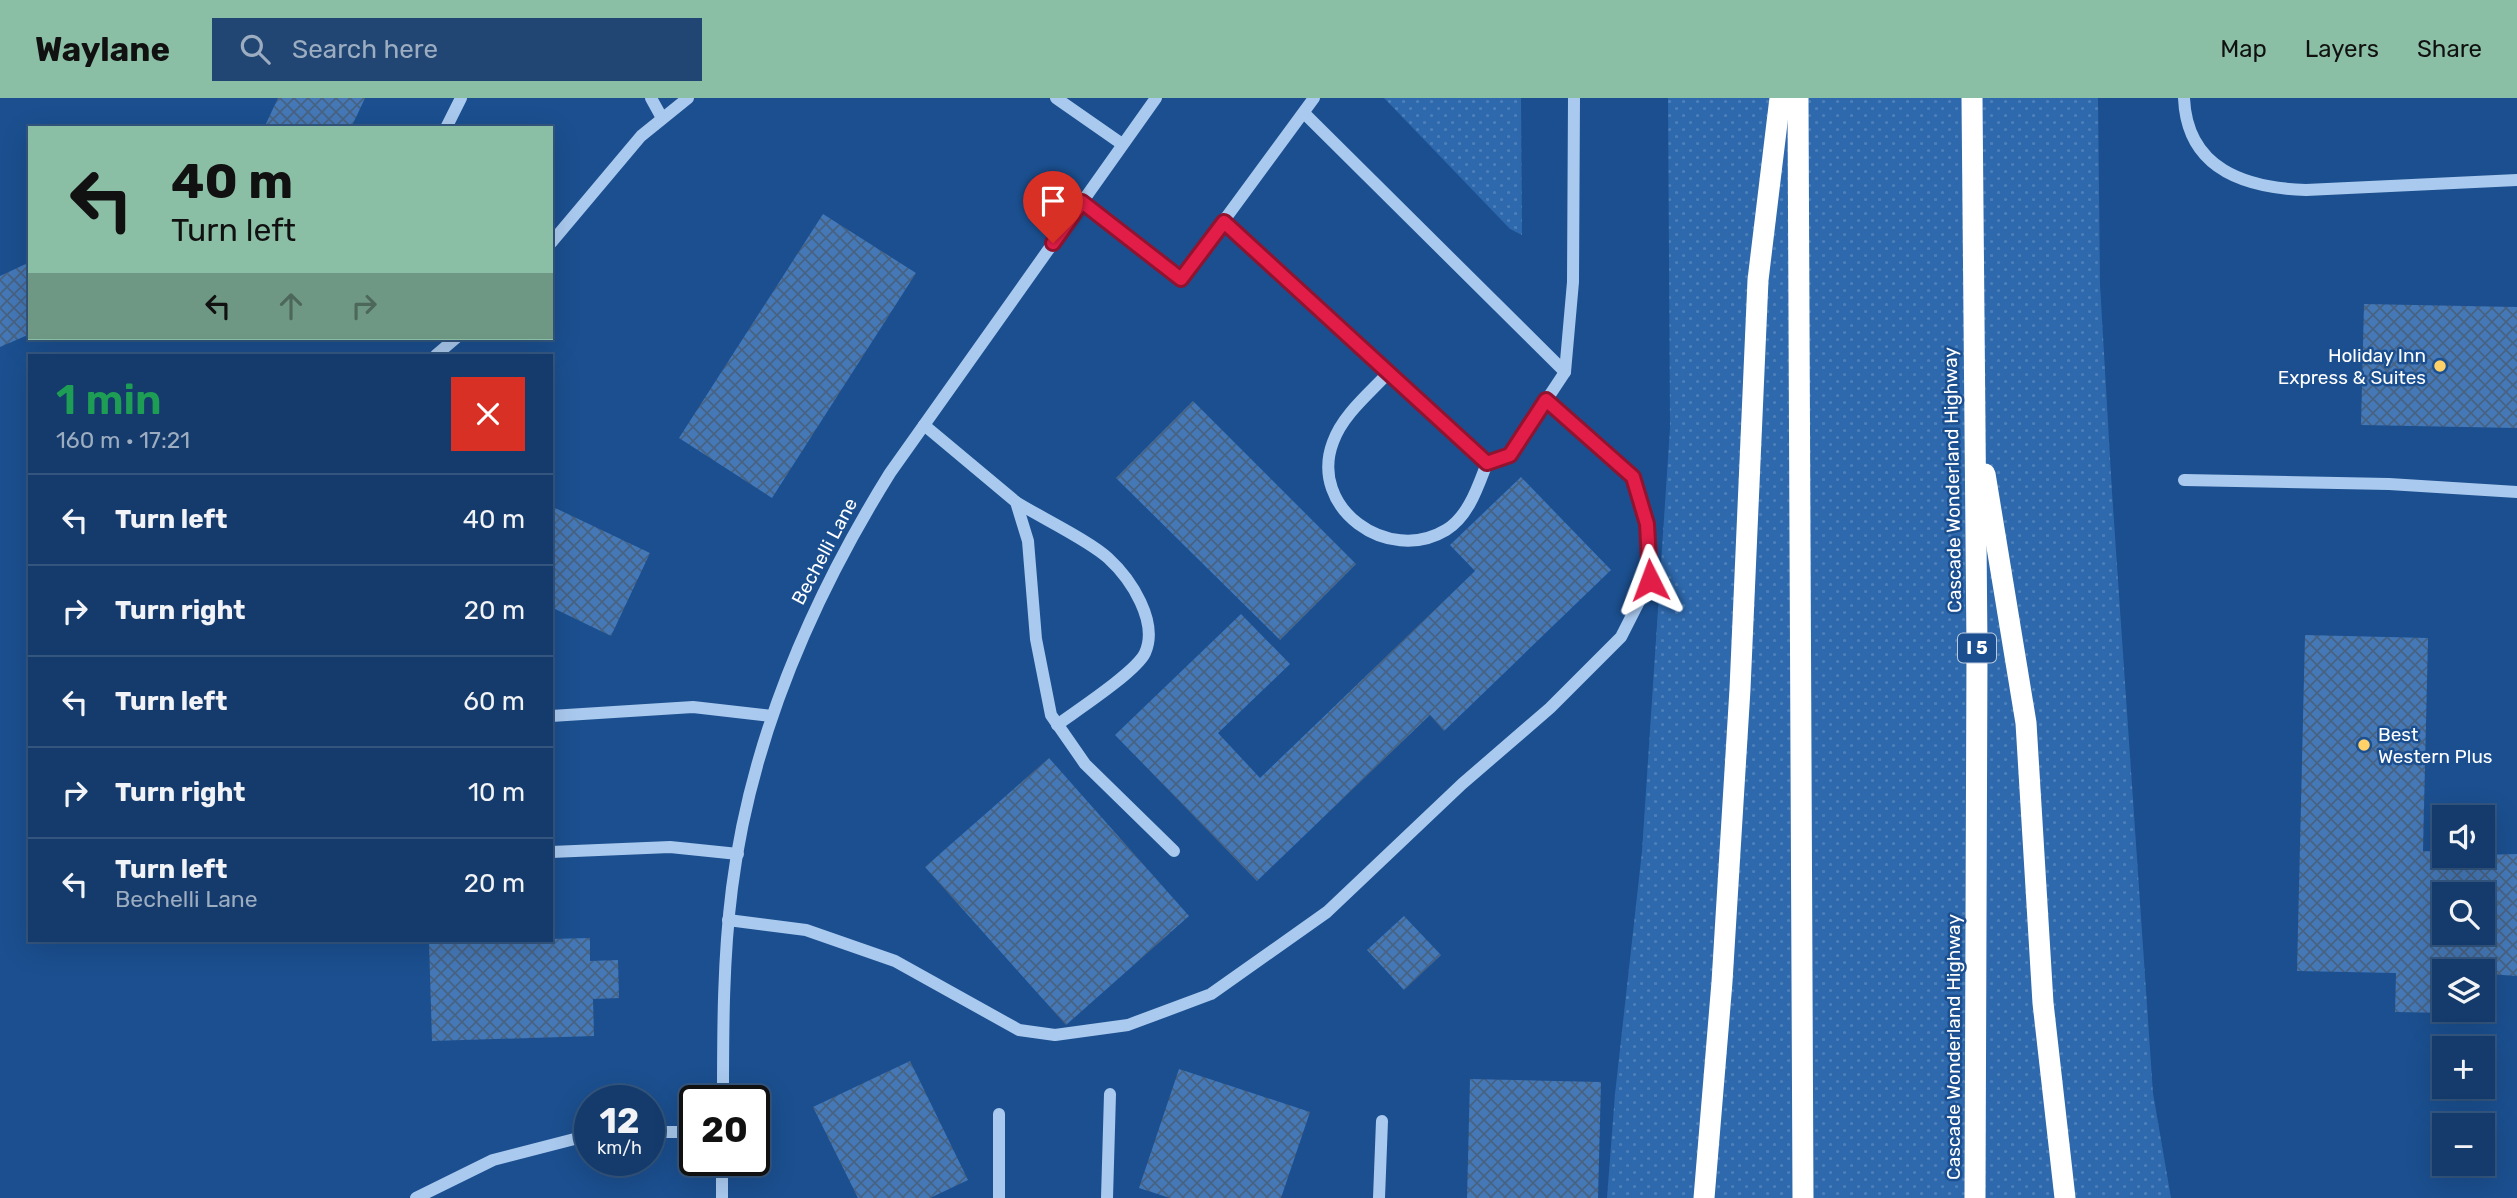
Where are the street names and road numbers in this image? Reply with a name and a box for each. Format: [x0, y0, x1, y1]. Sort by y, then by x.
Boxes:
street label: Cascade Wonderland Highway [1939, 347, 1966, 613]
street label: Bechelli Lane [787, 494, 862, 609]
road number: I 5 [1958, 634, 1996, 662]
street label: Cascade Wonderland Highway [1942, 914, 1965, 1180]

